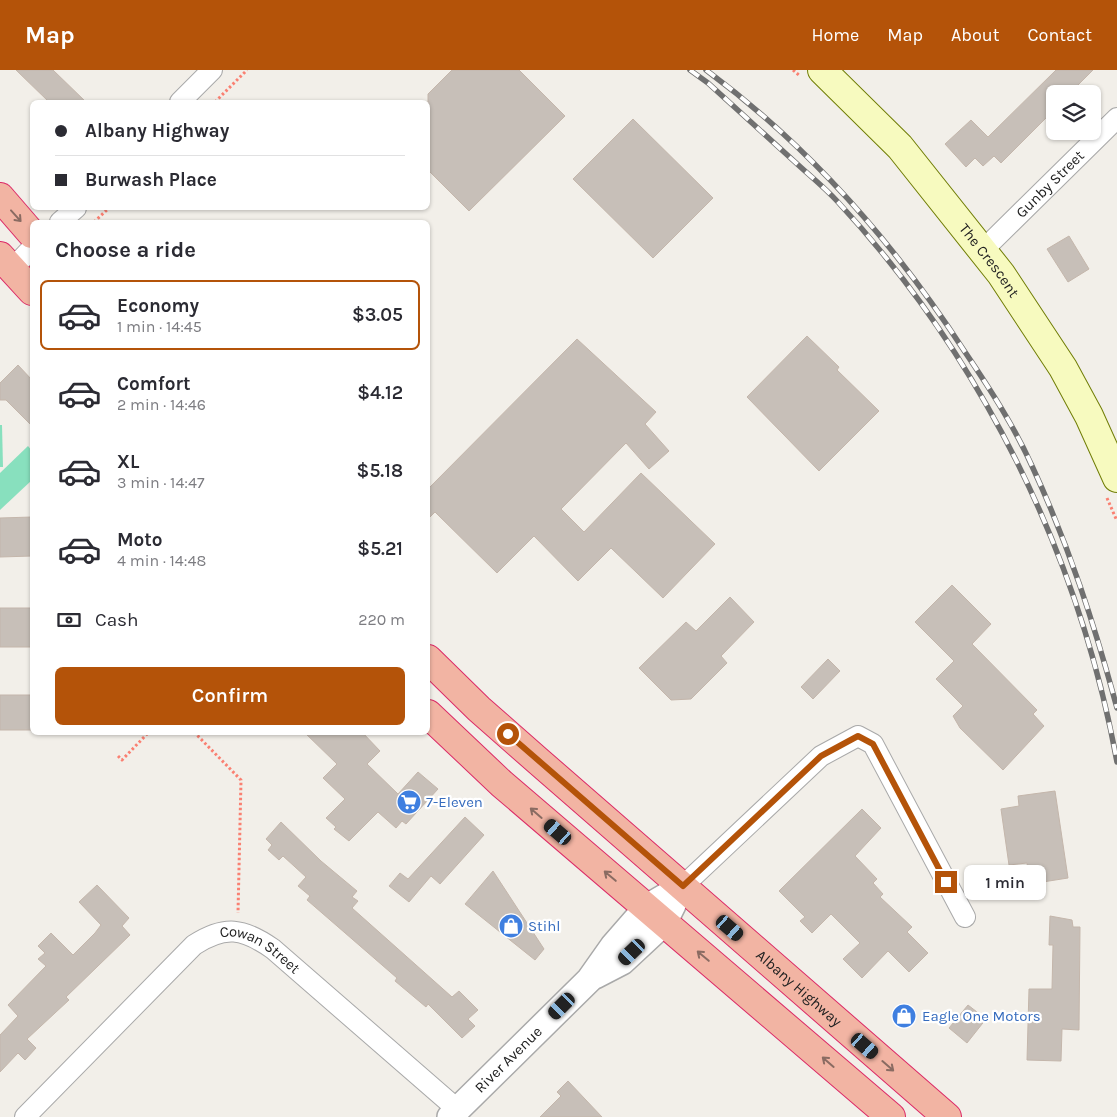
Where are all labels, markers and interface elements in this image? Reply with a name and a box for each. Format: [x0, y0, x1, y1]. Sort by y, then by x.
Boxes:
text: Map [25, 21, 75, 49]
text: Home [811, 24, 859, 46]
text: Map [887, 24, 923, 46]
text: About [951, 24, 1000, 46]
text: Contact [1028, 24, 1092, 46]
map controls [1046, 85, 1101, 140]
button: layers [1046, 85, 1101, 140]
text: Albany Highway [85, 120, 229, 142]
street label: Gunby Street [1012, 146, 1088, 221]
text: Burwash Place [85, 169, 217, 191]
one-way arrow [10, 209, 22, 222]
street label: The Crescent [955, 220, 1023, 301]
text: Choose a ride [55, 237, 196, 263]
icon: car [57, 293, 102, 338]
text: Economy [117, 295, 199, 317]
text: $3.05 [352, 304, 403, 326]
text: 1 min · 14:45 [117, 317, 202, 336]
icon: car [57, 371, 102, 416]
text: Comfort [117, 373, 191, 395]
text: $4.12 [357, 382, 403, 404]
text: 2 min · 14:46 [117, 395, 206, 414]
icon: car [57, 449, 102, 494]
text: XL [117, 451, 139, 473]
text: $5.18 [357, 460, 403, 482]
text: 3 min · 14:47 [117, 473, 204, 492]
icon: car [57, 527, 102, 572]
text: Moto [117, 529, 163, 551]
text: $5.21 [357, 538, 403, 560]
text: 4 min · 14:48 [117, 551, 206, 570]
icon: cash [55, 606, 83, 634]
text: Cash [95, 609, 139, 631]
text: 220 m [358, 610, 405, 629]
button: Confirm [55, 667, 405, 725]
route start [497, 723, 519, 745]
supermarket icon: 7-Eleven [396, 789, 422, 815]
place label: 7-Eleven [426, 793, 483, 811]
one-way arrow [529, 807, 542, 818]
car [541, 816, 574, 848]
callout: 1 min [964, 864, 1046, 900]
one-way arrow [603, 870, 616, 881]
route end [935, 871, 957, 893]
text: 1 min [985, 873, 1025, 892]
car [713, 912, 746, 944]
shop icon: Stihl [498, 913, 524, 939]
place label: Stihl [528, 917, 560, 935]
street label: Cowan Street [219, 922, 304, 978]
car [615, 936, 648, 968]
street label: Albany Highway [752, 946, 846, 1030]
one-way arrow [697, 950, 710, 961]
car [546, 990, 577, 1022]
shop icon: Eagle One Motors [891, 1003, 917, 1029]
place label: Eagle One Motors [922, 1007, 1041, 1025]
street label: River Avenue [471, 1022, 546, 1096]
car [848, 1030, 881, 1062]
one-way arrow [821, 1057, 834, 1068]
one-way arrow [881, 1060, 894, 1071]

